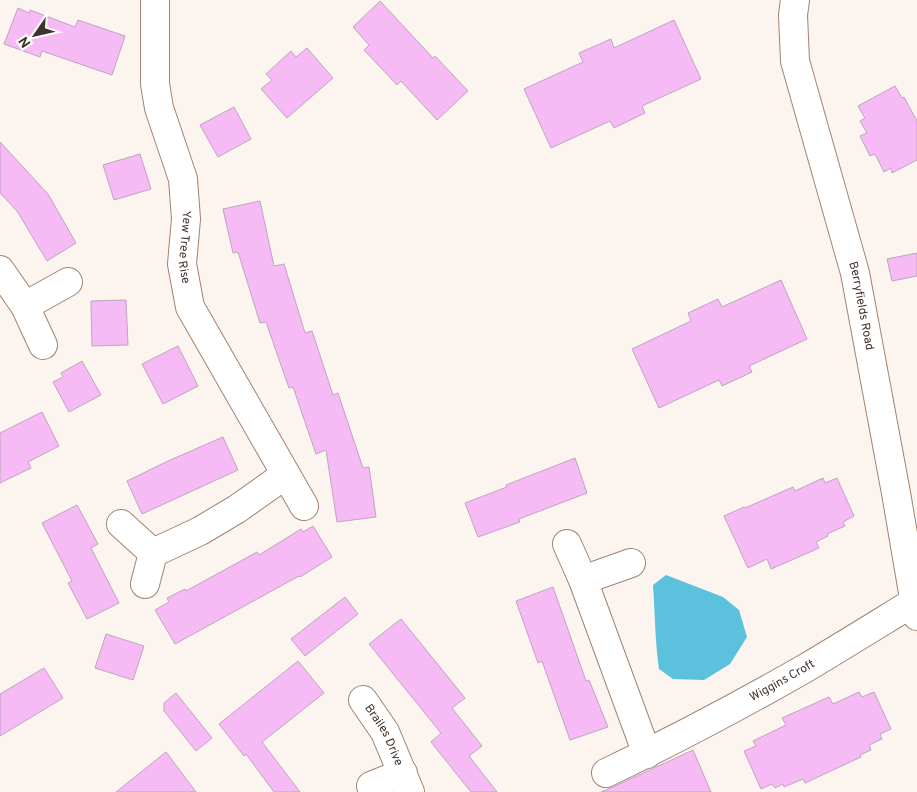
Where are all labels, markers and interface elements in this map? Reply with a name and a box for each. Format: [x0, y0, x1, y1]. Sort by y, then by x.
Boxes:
north arrow [10, 10, 60, 60]
text: N [16, 33, 35, 50]
street label: Yew Tree Rise [174, 210, 194, 285]
street label: Berryfields Road [844, 260, 877, 352]
street label: Wiggins Croft [747, 656, 818, 706]
street label: Brailes Drive [360, 701, 406, 769]

